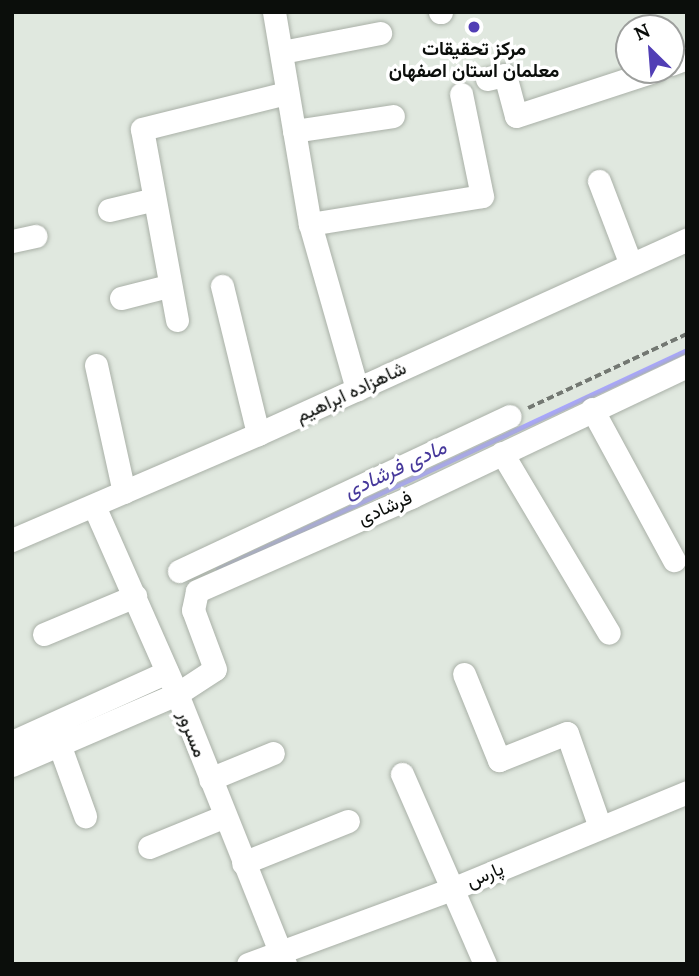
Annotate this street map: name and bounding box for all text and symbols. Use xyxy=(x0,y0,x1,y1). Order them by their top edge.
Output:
north arrow xyxy=(615,14,685,84)
text: N xyxy=(630,18,654,46)
marker: مرکز تحقیقات معلمان استان اصفهان xyxy=(466,19,482,35)
place label: مرکز تحقیقات معلمان استان اصفهان xyxy=(389,38,559,82)
street label: شاهزاده ابراهیم xyxy=(292,356,410,428)
water label: مادی فرشادی xyxy=(340,434,450,504)
street label: فرشادی xyxy=(354,486,416,530)
street label: مسرور xyxy=(173,707,211,761)
street label: پارس xyxy=(463,857,507,893)

